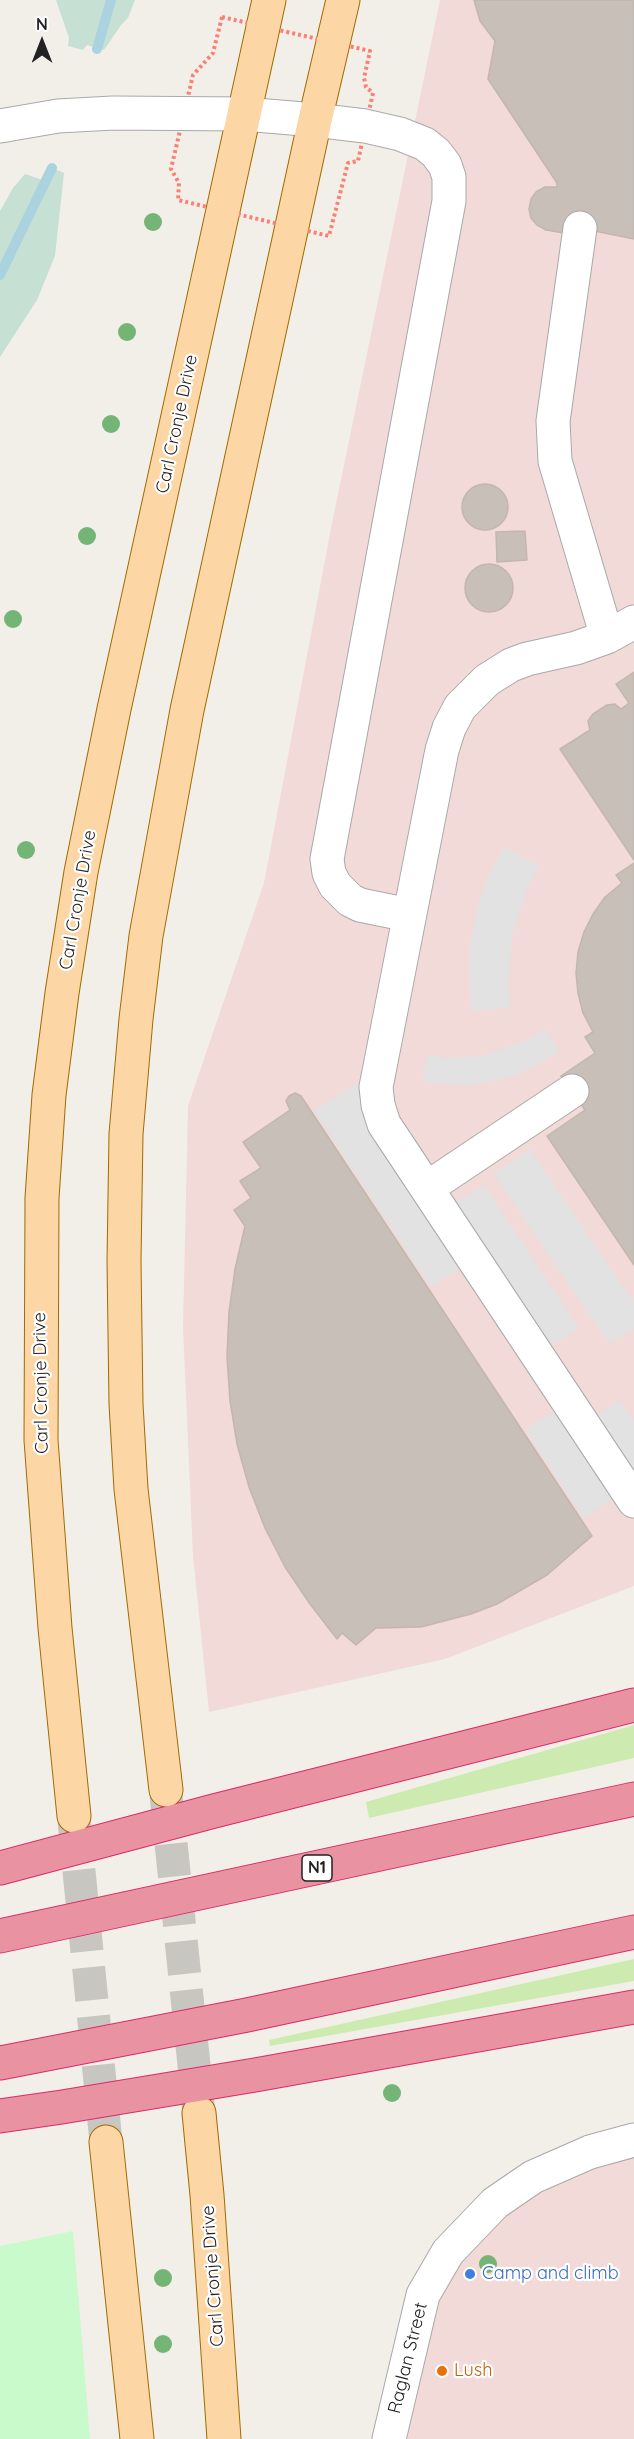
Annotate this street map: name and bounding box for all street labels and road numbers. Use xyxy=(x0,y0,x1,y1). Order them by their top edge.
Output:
street label: Carl Cronje Drive xyxy=(152,353,202,495)
street label: Carl Cronje Drive xyxy=(55,828,101,972)
street label: Carl Cronje Drive xyxy=(29,1312,53,1454)
road number: N1 xyxy=(302,1855,332,1881)
street label: Carl Cronje Drive xyxy=(197,2205,229,2347)
street label: Raglan Street xyxy=(384,2300,432,2416)

